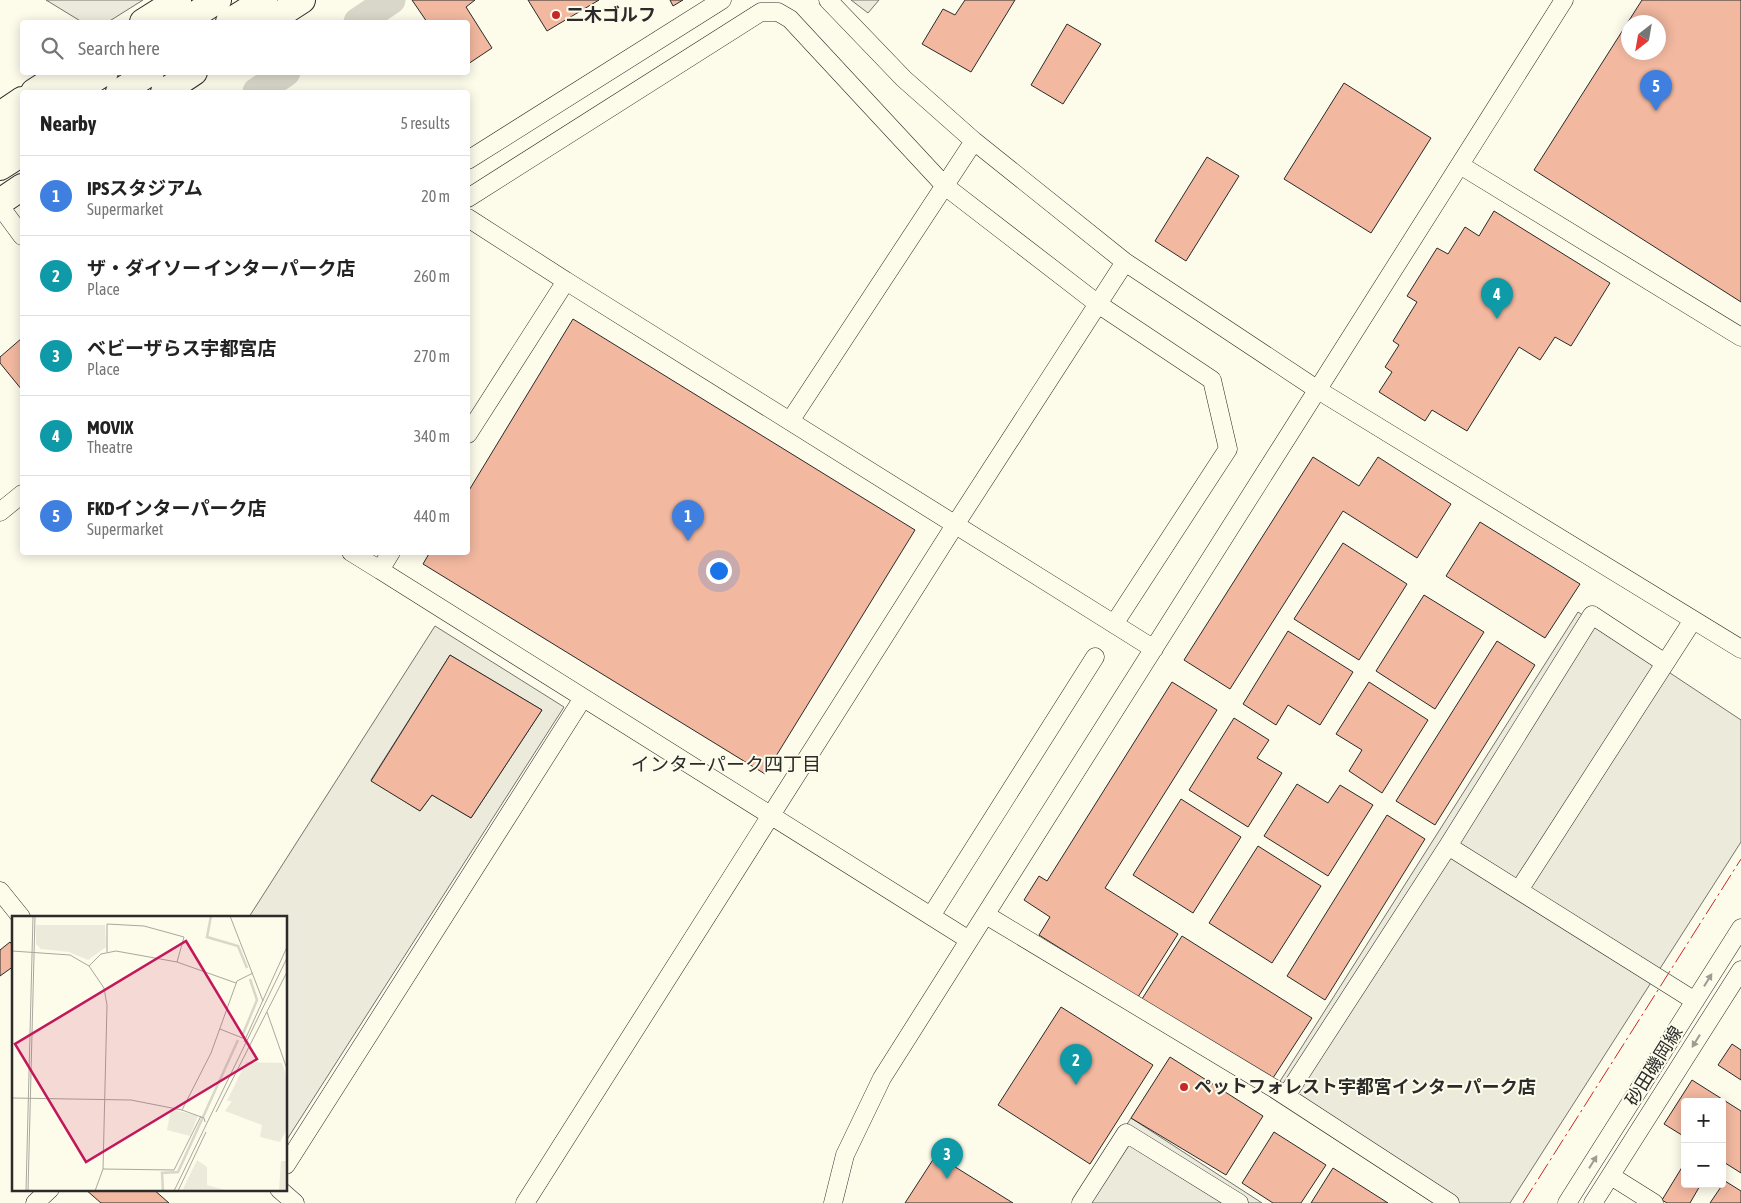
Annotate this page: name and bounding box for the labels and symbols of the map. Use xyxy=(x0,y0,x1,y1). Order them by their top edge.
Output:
place label: 二木ゴルフ xyxy=(566,4,656,25)
marker: 二木ゴルフ xyxy=(550,9,562,21)
north arrow xyxy=(1621,15,1666,60)
pin: 5 xyxy=(1640,70,1672,111)
pin: 4 xyxy=(1481,278,1513,319)
pin: 1 xyxy=(672,500,704,541)
your location xyxy=(706,558,732,584)
district label: インターパーク四丁目 xyxy=(631,753,821,775)
inset map xyxy=(12,916,288,1190)
one-way arrow xyxy=(1704,973,1713,987)
street label: 砂田磯岡線 xyxy=(1621,1022,1686,1109)
one-way arrow xyxy=(1691,1034,1701,1047)
pin: 2 xyxy=(1060,1044,1092,1085)
place label: ペットフォレスト宇都宮インターパーク店 xyxy=(1194,1076,1536,1097)
marker: ペットフォレスト宇都宮インターパーク店 xyxy=(1178,1081,1190,1093)
pin: 3 xyxy=(931,1138,963,1179)
one-way arrow xyxy=(1589,1155,1598,1168)

